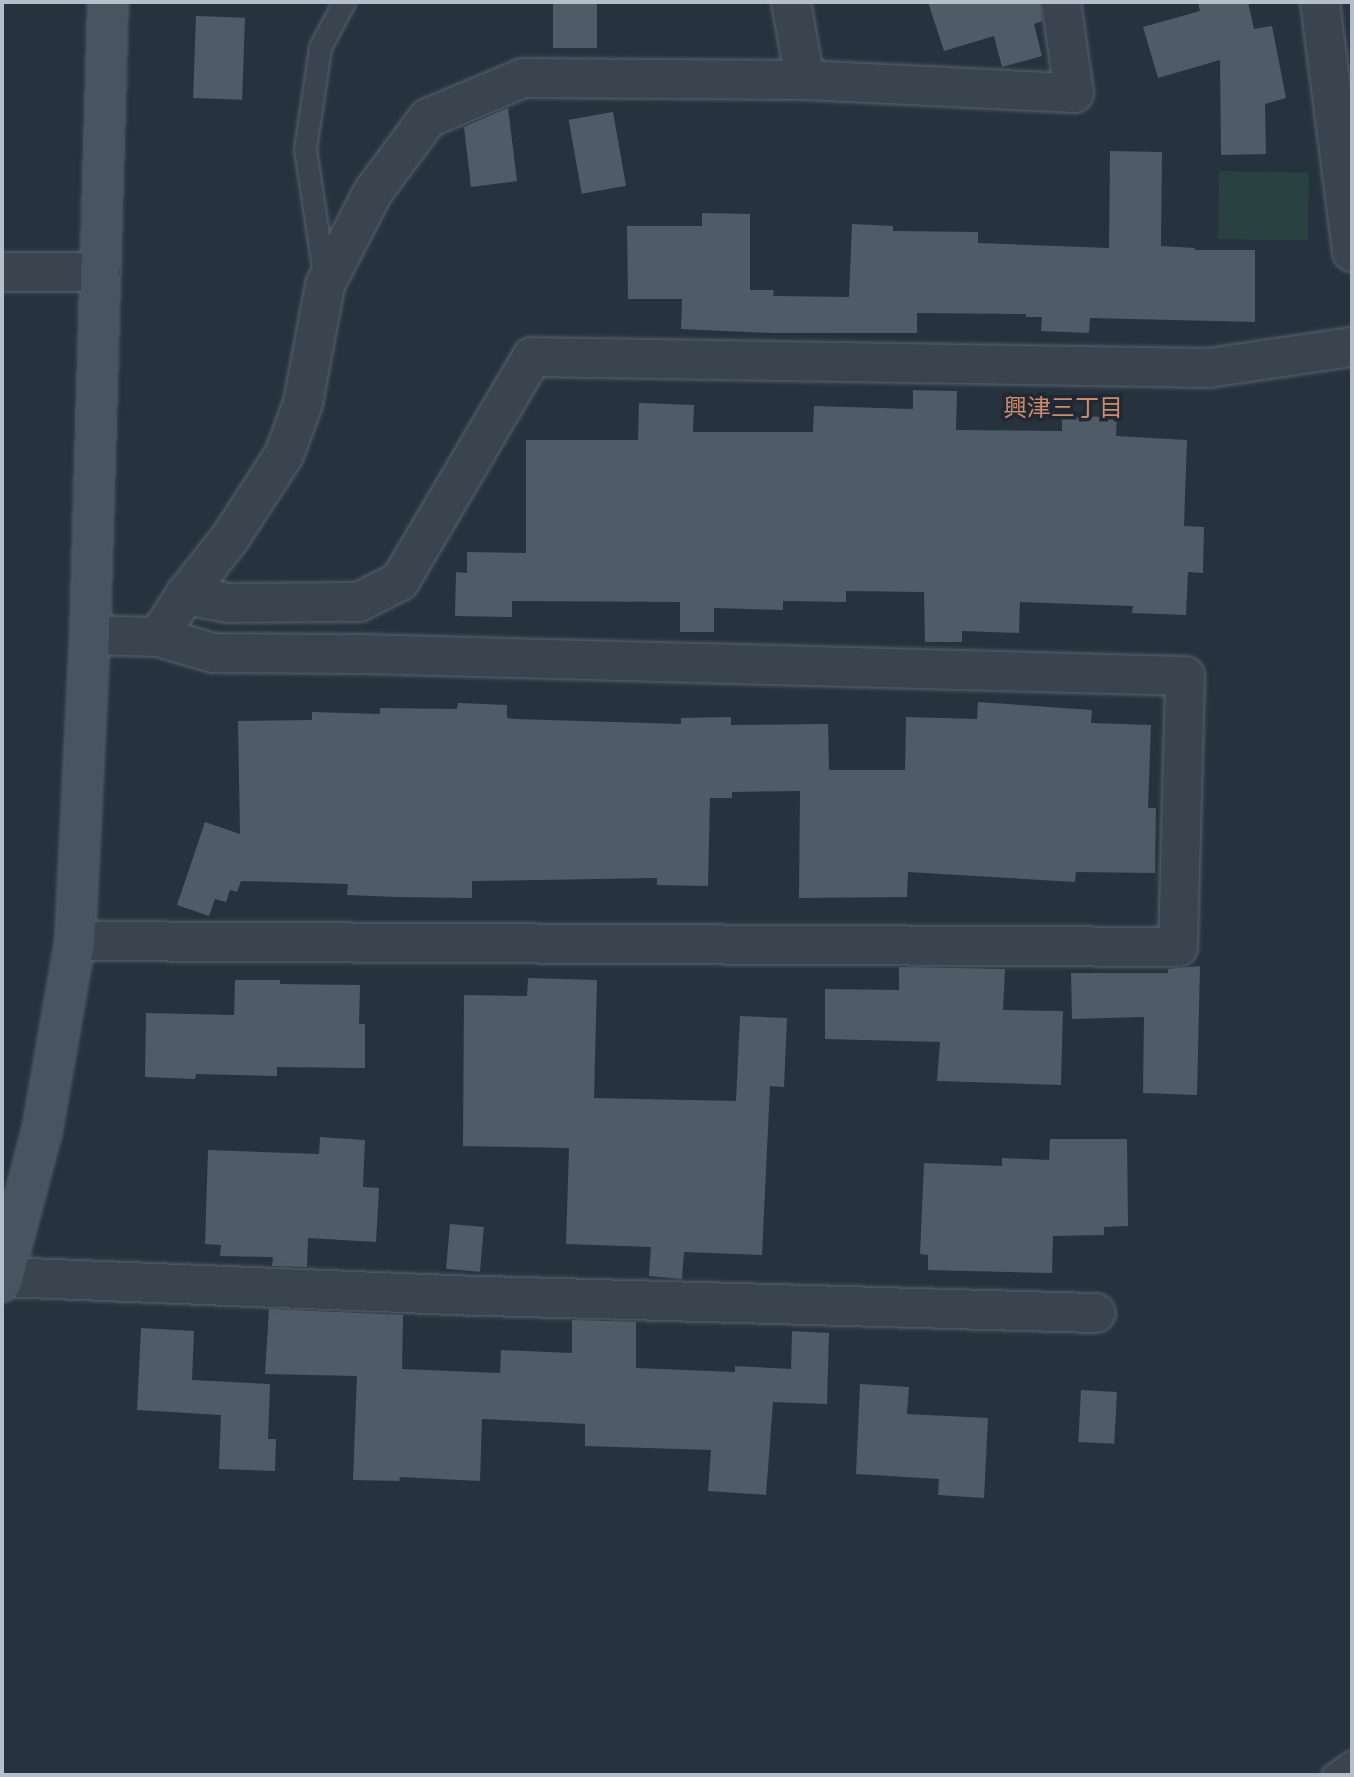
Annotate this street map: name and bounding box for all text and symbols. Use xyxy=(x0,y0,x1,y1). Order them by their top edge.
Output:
district label: 興津三丁目 xyxy=(1003,395,1123,423)

